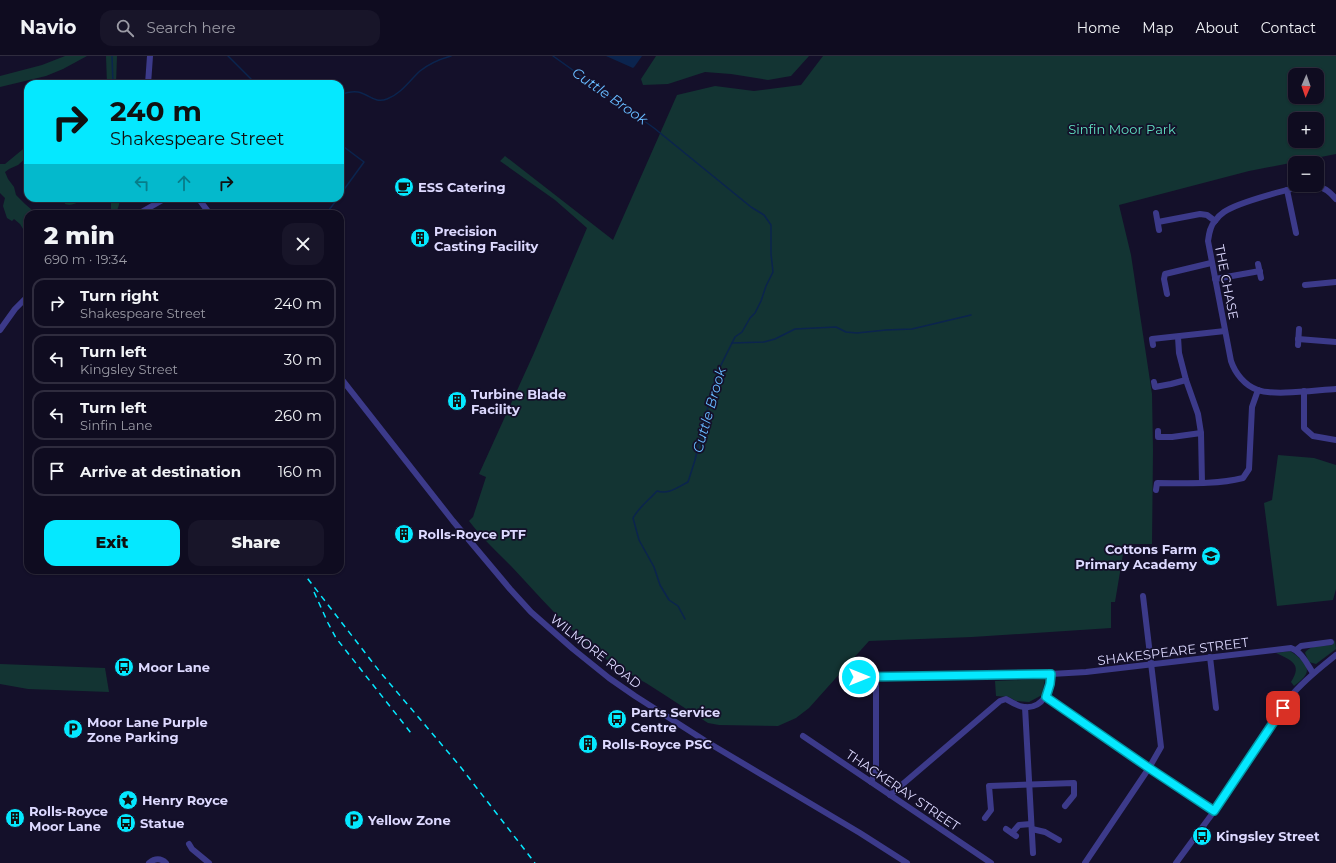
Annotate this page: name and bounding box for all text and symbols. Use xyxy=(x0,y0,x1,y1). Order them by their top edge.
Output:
search box xyxy=(100,10,380,46)
text: Navio xyxy=(20,16,76,39)
icon: search xyxy=(114,17,136,39)
text: Search here xyxy=(146,18,236,37)
text: Home xyxy=(1077,19,1120,37)
text: Map xyxy=(1142,19,1173,37)
text: About xyxy=(1195,19,1239,37)
text: Contact xyxy=(1261,19,1316,37)
water label: Cuttle Brook xyxy=(569,63,652,129)
north arrow xyxy=(1288,68,1324,104)
map controls xyxy=(1288,68,1324,192)
text: 240 m xyxy=(110,94,202,128)
icon: right xyxy=(44,96,96,148)
button: + xyxy=(1288,112,1324,148)
park label: Sinfin Moor Park xyxy=(1068,121,1176,137)
text: Shakespeare Street xyxy=(110,128,284,150)
button: − xyxy=(1288,156,1324,192)
icon: left xyxy=(131,172,153,194)
icon: ahead xyxy=(173,172,195,194)
icon: right xyxy=(215,172,237,194)
cafe icon: ESS Catering xyxy=(393,176,415,198)
place label: ESS Catering xyxy=(418,179,506,195)
text: 2 min xyxy=(44,221,115,250)
button: close xyxy=(282,223,324,265)
place label: Precision Casting Facility xyxy=(434,223,539,254)
building icon: Precision Casting Facility xyxy=(409,227,431,249)
street label: THE CHASE xyxy=(1212,243,1242,321)
text: 690 m · 19:34 xyxy=(44,251,127,267)
text: Turn right xyxy=(80,286,159,305)
icon: right xyxy=(46,292,68,314)
text: 240 m xyxy=(274,294,322,313)
text: Shakespeare Street xyxy=(80,305,206,321)
text: Turn left xyxy=(80,342,147,361)
icon: left xyxy=(46,348,68,370)
text: 30 m xyxy=(284,350,322,369)
text: Kingsley Street xyxy=(80,361,178,377)
water label: Cuttle Brook xyxy=(688,364,730,455)
place label: Turbine Blade Facility xyxy=(471,386,566,417)
building icon: Turbine Blade Facility xyxy=(446,390,468,412)
text: Turn left xyxy=(80,398,147,417)
icon: left xyxy=(46,404,68,426)
text: 260 m xyxy=(275,406,322,425)
text: Sinfin Lane xyxy=(80,417,152,433)
icon: arrive xyxy=(46,460,68,482)
text: Arrive at destination xyxy=(80,462,241,481)
text: 160 m xyxy=(278,462,322,481)
button: Exit xyxy=(44,520,180,566)
button: Share xyxy=(188,520,324,566)
building icon: Rolls-Royce PTF xyxy=(393,523,415,545)
place label: Rolls-Royce PTF xyxy=(418,526,526,542)
place label: Cottons Farm Primary Academy xyxy=(1075,541,1197,572)
school or university icon: Cottons Farm Primary Academy xyxy=(1200,545,1222,567)
street label: WILMORE ROAD xyxy=(547,611,645,692)
street label: SHAKESPEARE STREET xyxy=(1097,634,1250,668)
bus stop icon: Moor Lane xyxy=(113,656,135,678)
position arrow xyxy=(838,656,880,698)
place label: Moor Lane xyxy=(138,659,210,675)
pin xyxy=(1266,691,1300,725)
icon: arrive xyxy=(1272,697,1294,719)
place label: Parts Service Centre xyxy=(631,704,720,735)
bus stop icon: Parts Service Centre xyxy=(606,708,628,730)
place label: Moor Lane Purple Zone Parking xyxy=(87,714,208,745)
parking icon: Moor Lane Purple Zone Parking xyxy=(62,718,84,740)
building icon: Rolls-Royce PSC xyxy=(577,733,599,755)
place label: Rolls-Royce PSC xyxy=(602,736,713,752)
street label: THACKERAY STREET xyxy=(843,746,963,834)
place icon: Henry Royce xyxy=(117,789,139,811)
place label: Henry Royce xyxy=(142,792,228,808)
place label: Rolls-Royce Moor Lane xyxy=(29,803,108,834)
building icon: Rolls-Royce Moor Lane xyxy=(4,807,26,829)
parking icon: Yellow Zone xyxy=(343,809,365,831)
bus stop icon: Statue xyxy=(115,812,137,834)
place label: Yellow Zone xyxy=(367,812,451,828)
place label: Statue xyxy=(140,815,185,831)
bus stop icon: Kingsley Street xyxy=(1191,825,1213,847)
place label: Kingsley Street xyxy=(1216,828,1320,844)

